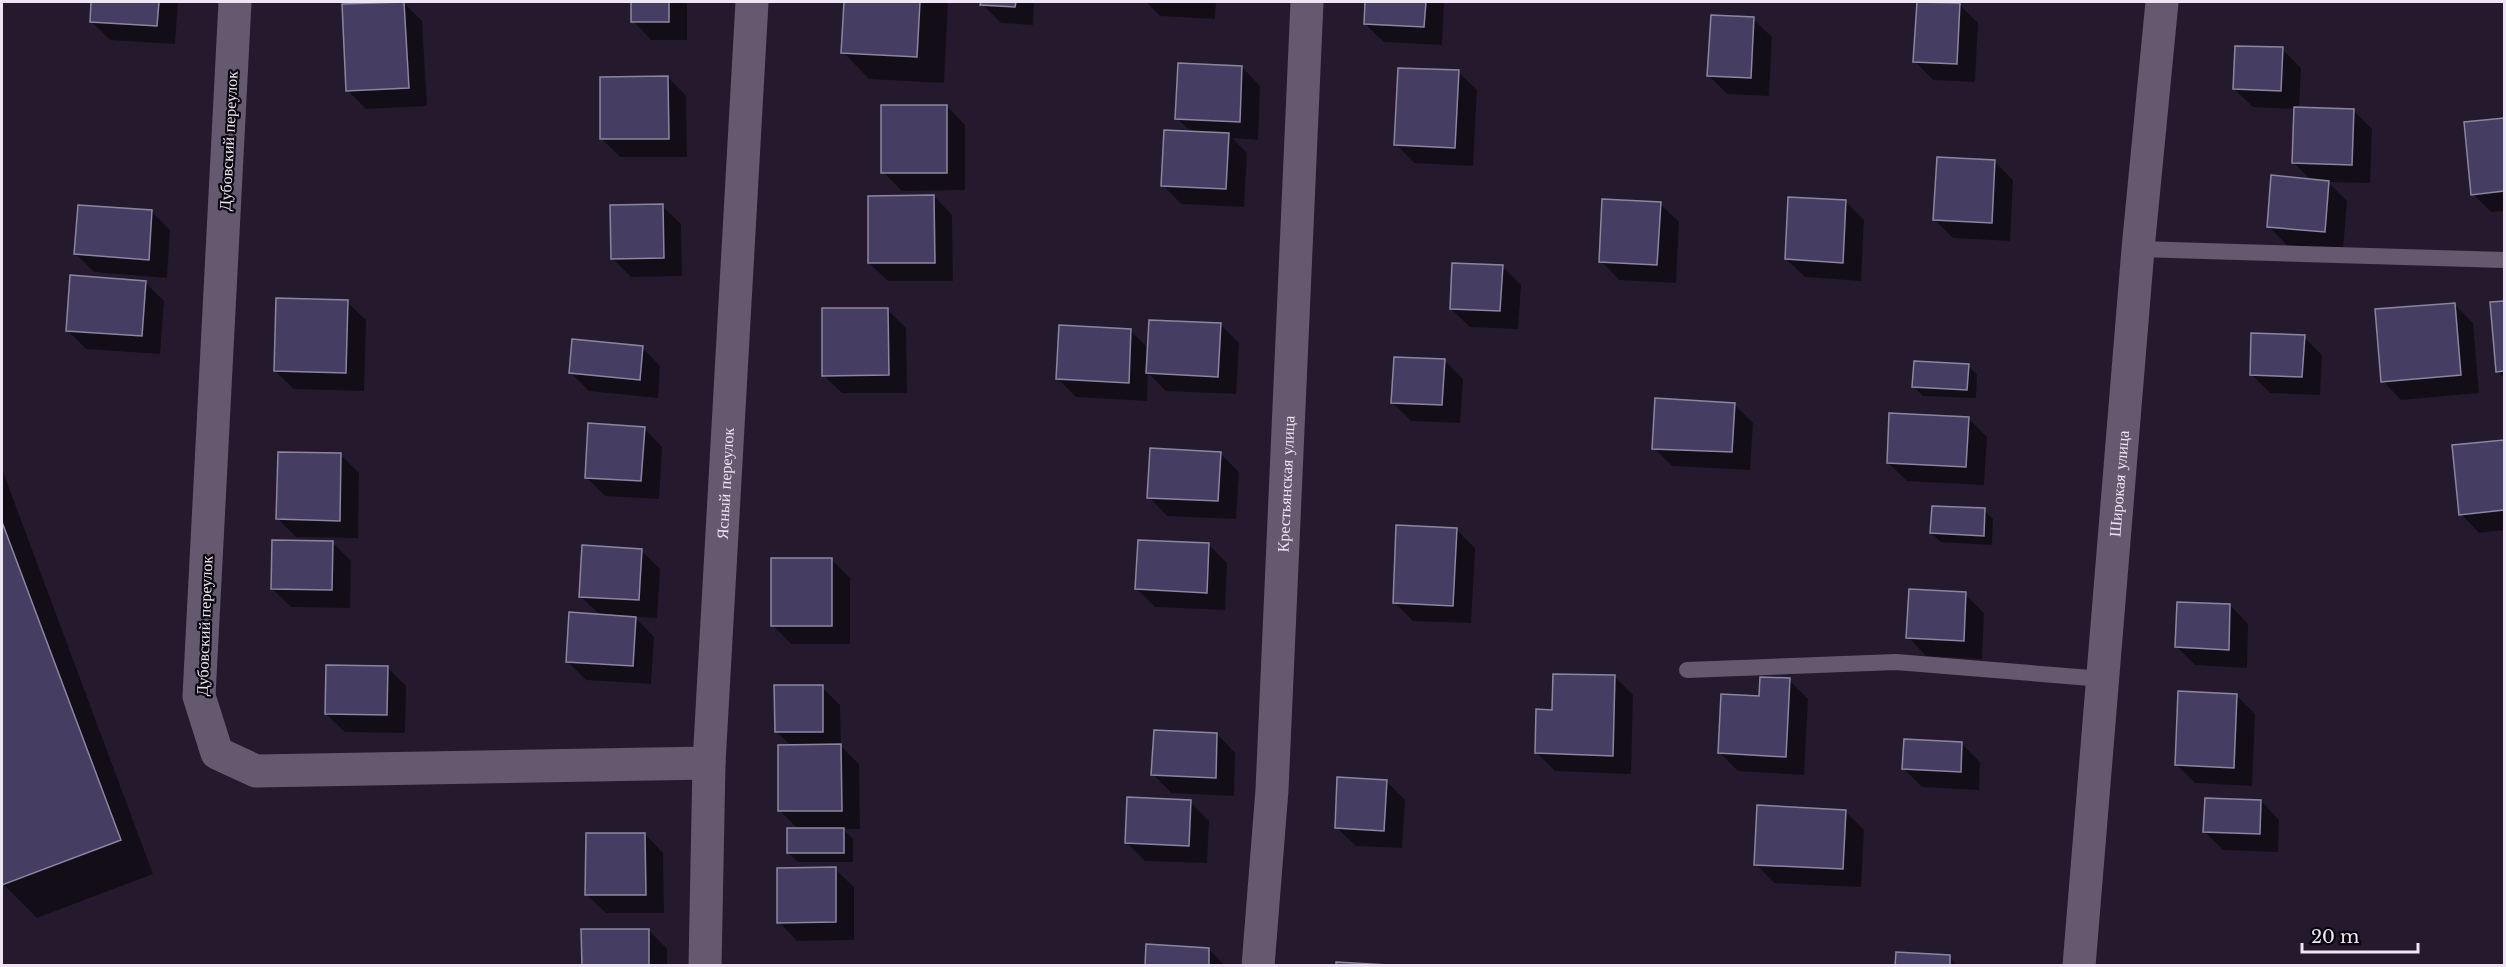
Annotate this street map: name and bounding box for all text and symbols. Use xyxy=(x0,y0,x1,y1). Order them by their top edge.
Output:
street label: Дубовский переулок xyxy=(214,70,242,212)
street label: Крестьянская улица xyxy=(1273,415,1299,553)
street label: Ясный переулок xyxy=(712,427,738,540)
street label: Широкая улица xyxy=(2104,430,2133,538)
street label: Дубовский переулок xyxy=(192,555,216,696)
scale bar xyxy=(2302,916,2418,954)
text: 20 m xyxy=(2311,926,2359,948)

